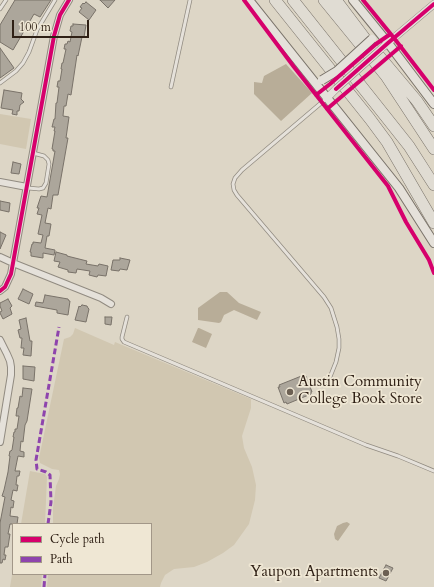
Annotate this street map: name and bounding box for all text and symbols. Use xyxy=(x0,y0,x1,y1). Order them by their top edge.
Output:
scale bar xyxy=(14,12,91,38)
text: 100 m xyxy=(19,19,51,35)
place label: Austin Community College Book Store xyxy=(298,374,422,409)
marker: Austin Community College Book Store xyxy=(285,387,295,397)
legend xyxy=(12,523,152,575)
text: Cycle path xyxy=(50,531,105,547)
text: Path xyxy=(50,551,73,567)
place label: Yaupon Apartments xyxy=(250,564,378,582)
marker: Yaupon Apartments xyxy=(381,568,391,578)

